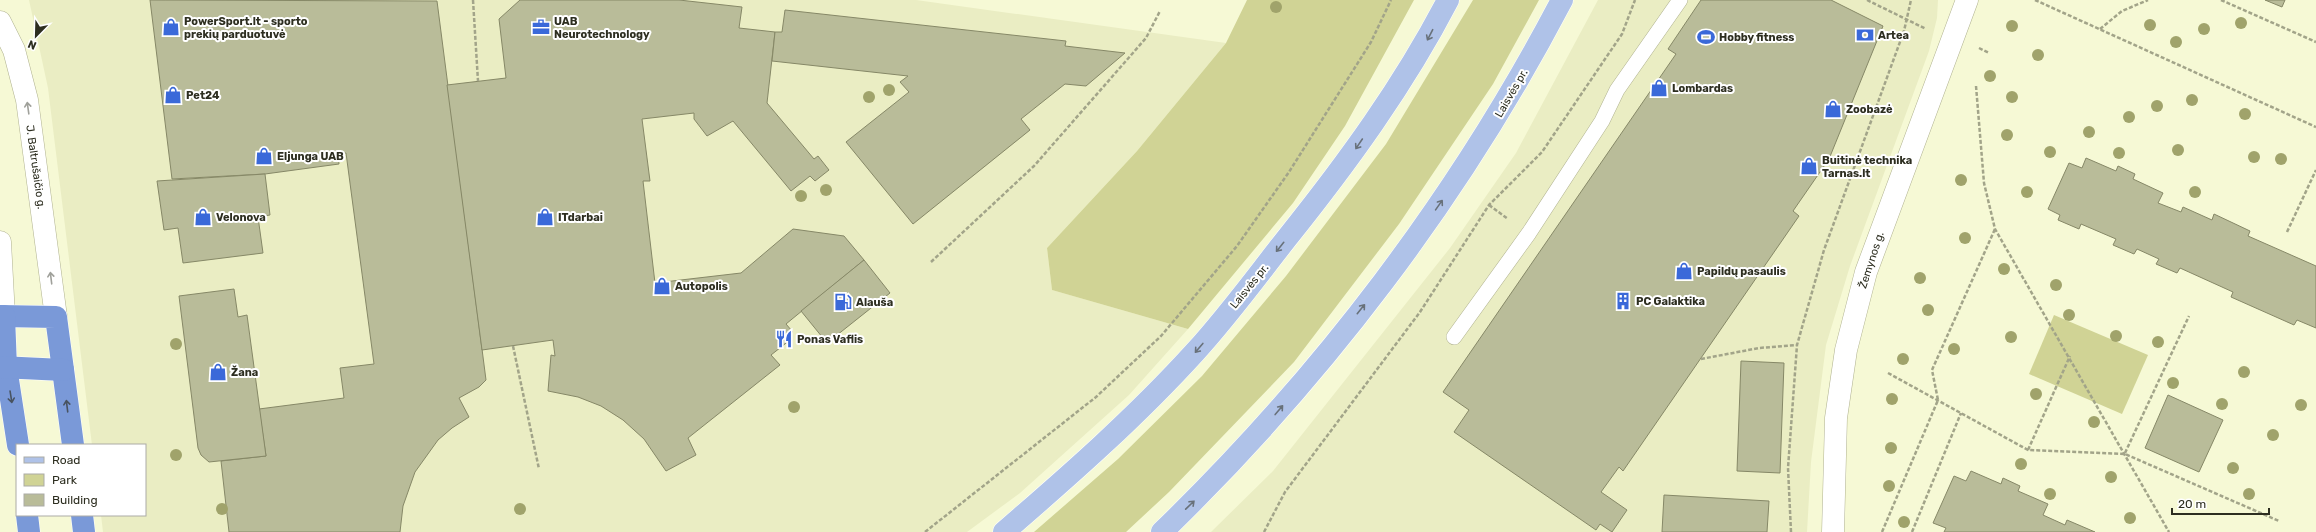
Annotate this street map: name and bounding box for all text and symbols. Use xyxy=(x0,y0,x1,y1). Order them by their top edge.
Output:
place label: PowerSport.lt - sporto prekių parduotuvė xyxy=(184,15,308,41)
place label: UAB Neurotechnology xyxy=(554,15,650,41)
north arrow xyxy=(16,16,56,56)
shop icon: PowerSport.lt - sporto prekių parduotuvė xyxy=(161,17,181,37)
office icon: UAB Neurotechnology xyxy=(531,17,551,37)
bank icon: Artea xyxy=(1855,25,1875,45)
sports icon: Hobby fitness xyxy=(1696,27,1716,47)
one-way arrow xyxy=(1426,28,1433,40)
place label: Artea xyxy=(1878,29,1909,42)
place label: Hobby fitness xyxy=(1719,31,1794,44)
text: N xyxy=(26,37,38,52)
street label: Laisvės pr. xyxy=(1492,67,1531,120)
shop icon: Lombardas xyxy=(1649,78,1669,98)
place label: Lombardas xyxy=(1672,82,1733,95)
shop icon: Pet24 xyxy=(163,85,183,105)
place label: Pet24 xyxy=(186,89,220,102)
shop icon: Zoobazė xyxy=(1823,99,1843,119)
one-way arrow xyxy=(24,102,32,115)
place label: Zoobazė xyxy=(1846,103,1893,116)
street label: J. Baltrušaičio g. xyxy=(23,124,48,210)
one-way arrow xyxy=(1355,138,1363,150)
shop icon: Eljunga UAB xyxy=(254,146,274,166)
place label: Eljunga UAB xyxy=(277,150,344,163)
place label: Buitinė technika Tarnas.lt xyxy=(1822,154,1912,180)
shop icon: Buitinė technika Tarnas.lt xyxy=(1799,156,1819,176)
one-way arrow xyxy=(1435,200,1443,211)
shop icon: Velonova xyxy=(193,207,213,227)
shop icon: ITdarbai xyxy=(535,207,555,227)
place label: Velonova xyxy=(216,211,266,224)
place label: ITdarbai xyxy=(558,211,603,224)
street label: Žemynos g. xyxy=(1856,230,1887,290)
one-way arrow xyxy=(1276,241,1285,252)
street label: Laisvės pr. xyxy=(1227,261,1271,311)
shop icon: Papildų pasaulis xyxy=(1674,261,1694,281)
place label: Papildų pasaulis xyxy=(1697,265,1786,278)
one-way arrow xyxy=(47,272,55,285)
shop icon: Autopolis xyxy=(652,276,672,296)
place label: Autopolis xyxy=(675,280,728,293)
building icon: PC Galaktika xyxy=(1613,291,1633,311)
fuel station icon: Alauša xyxy=(833,292,853,312)
place label: PC Galaktika xyxy=(1636,295,1705,308)
place label: Alauša xyxy=(856,296,893,309)
one-way arrow xyxy=(1357,304,1366,315)
restaurant icon: Ponas Vaflis xyxy=(774,329,794,349)
place label: Ponas Vaflis xyxy=(797,333,863,346)
one-way arrow xyxy=(1194,343,1203,353)
shop icon: Žana xyxy=(208,362,228,382)
place label: Žana xyxy=(231,365,258,379)
one-way arrow xyxy=(7,390,15,403)
one-way arrow xyxy=(64,400,71,413)
one-way arrow xyxy=(1274,404,1283,415)
legend xyxy=(16,444,146,516)
text: Road xyxy=(52,453,80,467)
text: Park xyxy=(52,473,78,487)
scale bar xyxy=(2172,490,2269,516)
text: Building xyxy=(52,493,98,507)
text: 20 m xyxy=(2178,497,2206,511)
one-way arrow xyxy=(1185,500,1195,510)

